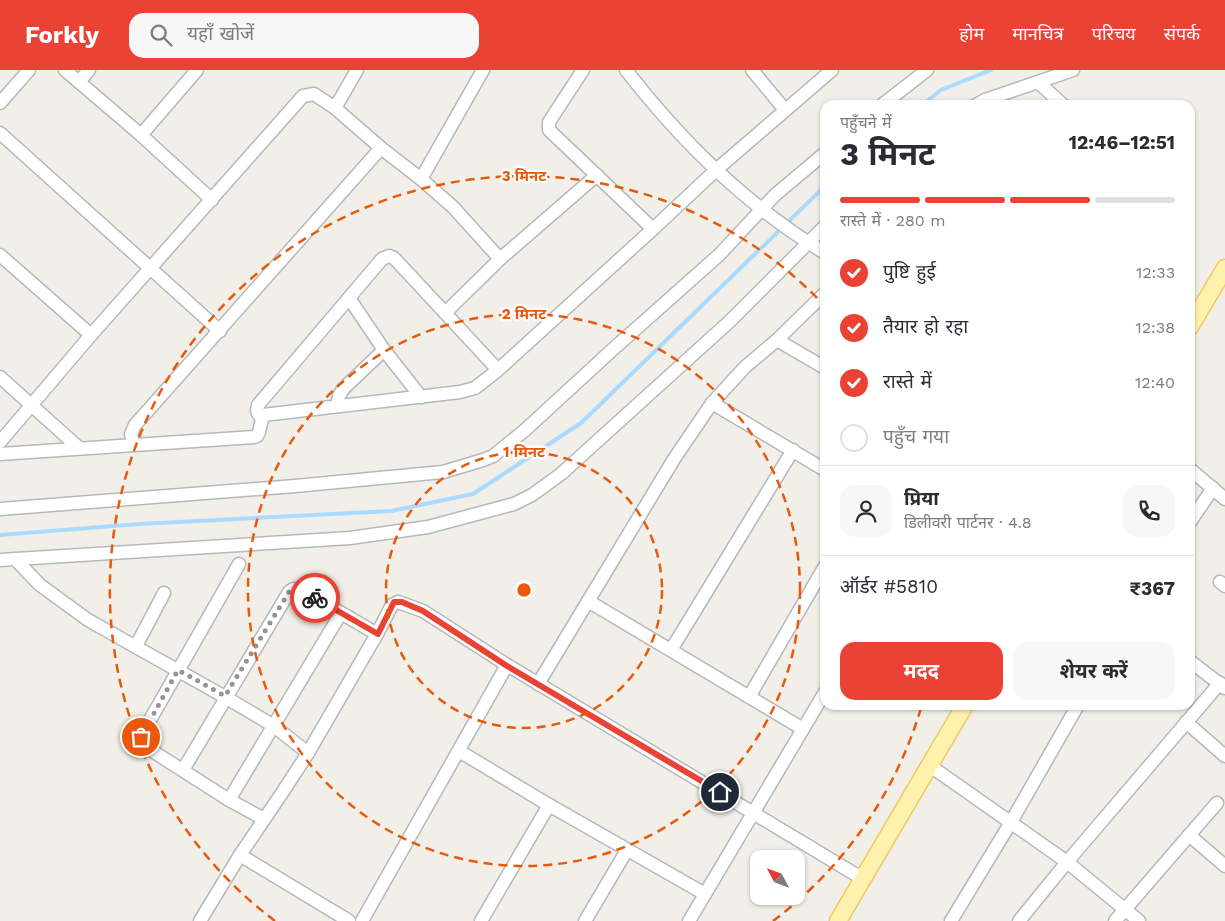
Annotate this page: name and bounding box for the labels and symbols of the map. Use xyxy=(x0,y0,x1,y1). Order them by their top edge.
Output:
text: 3 मिनट xyxy=(502,167,547,185)
text: 2 मिनट xyxy=(502,305,547,323)
text: 1 मिनट xyxy=(503,443,546,461)
courier xyxy=(290,573,340,623)
centre of rings xyxy=(515,581,533,599)
pin xyxy=(120,716,162,758)
pin xyxy=(699,771,741,813)
north arrow xyxy=(750,850,805,905)

